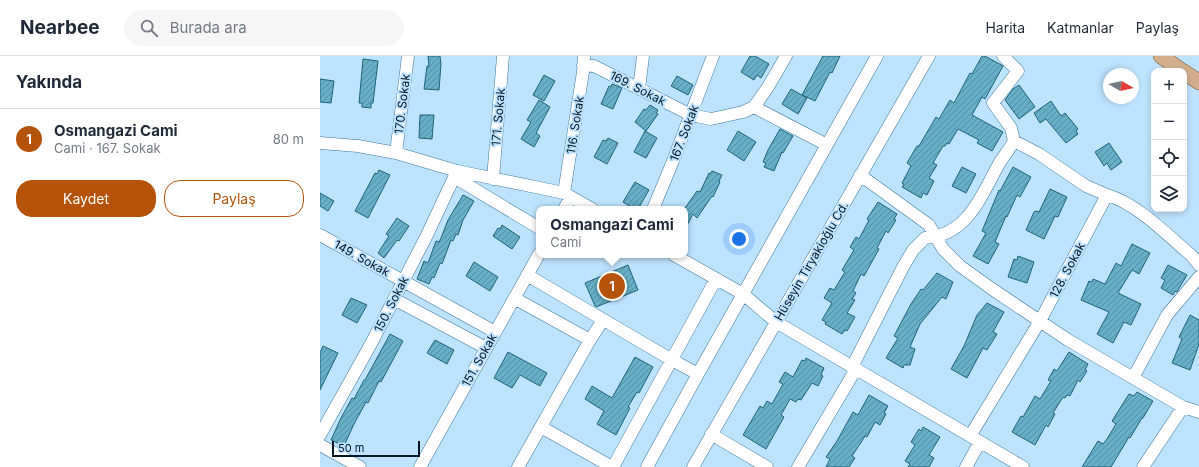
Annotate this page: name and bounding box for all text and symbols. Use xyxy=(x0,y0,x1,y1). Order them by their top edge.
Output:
search box xyxy=(124,10,404,46)
text: Nearbee xyxy=(20,16,100,39)
icon: search xyxy=(138,17,160,39)
text: Burada ara xyxy=(170,18,247,37)
text: Harita xyxy=(985,19,1025,36)
text: Katmanlar xyxy=(1047,19,1114,36)
text: Paylaş xyxy=(1136,19,1179,36)
street label: 169. Sokak xyxy=(607,67,669,109)
north arrow xyxy=(1103,68,1139,104)
map controls xyxy=(1151,68,1187,212)
button: + xyxy=(1151,68,1187,104)
text: Yakında xyxy=(16,72,82,92)
street label: 170. Sokak xyxy=(391,73,413,135)
street label: 171. Sokak xyxy=(488,87,508,147)
street label: 116. Sokak xyxy=(563,95,587,155)
street label: 167. Sokak xyxy=(666,102,702,163)
button: − xyxy=(1151,104,1187,140)
text: Osmangazi Cami xyxy=(54,121,178,140)
text: 1 xyxy=(26,131,32,147)
text: 80 m xyxy=(273,131,304,147)
text: Cami · 167. Sokak xyxy=(54,140,161,156)
button: locate xyxy=(1151,140,1187,176)
button: layers xyxy=(1151,176,1187,212)
button: Kaydet xyxy=(16,180,156,217)
button: Paylaş xyxy=(164,180,304,217)
street label: Hüseyin Tiryakioğlu Cd. xyxy=(771,199,851,323)
popup xyxy=(536,206,688,258)
text: Osmangazi Cami xyxy=(550,215,674,234)
your location xyxy=(729,229,749,249)
text: Cami xyxy=(550,234,582,250)
street label: 149. Sokak xyxy=(332,237,393,280)
street label: 128. Sokak xyxy=(1046,239,1088,300)
pin: 1 xyxy=(599,271,625,301)
street label: 150. Sokak xyxy=(370,273,412,335)
street label: 151. Sokak xyxy=(458,330,500,389)
scale bar xyxy=(332,439,420,458)
text: 50 m xyxy=(338,441,364,455)

